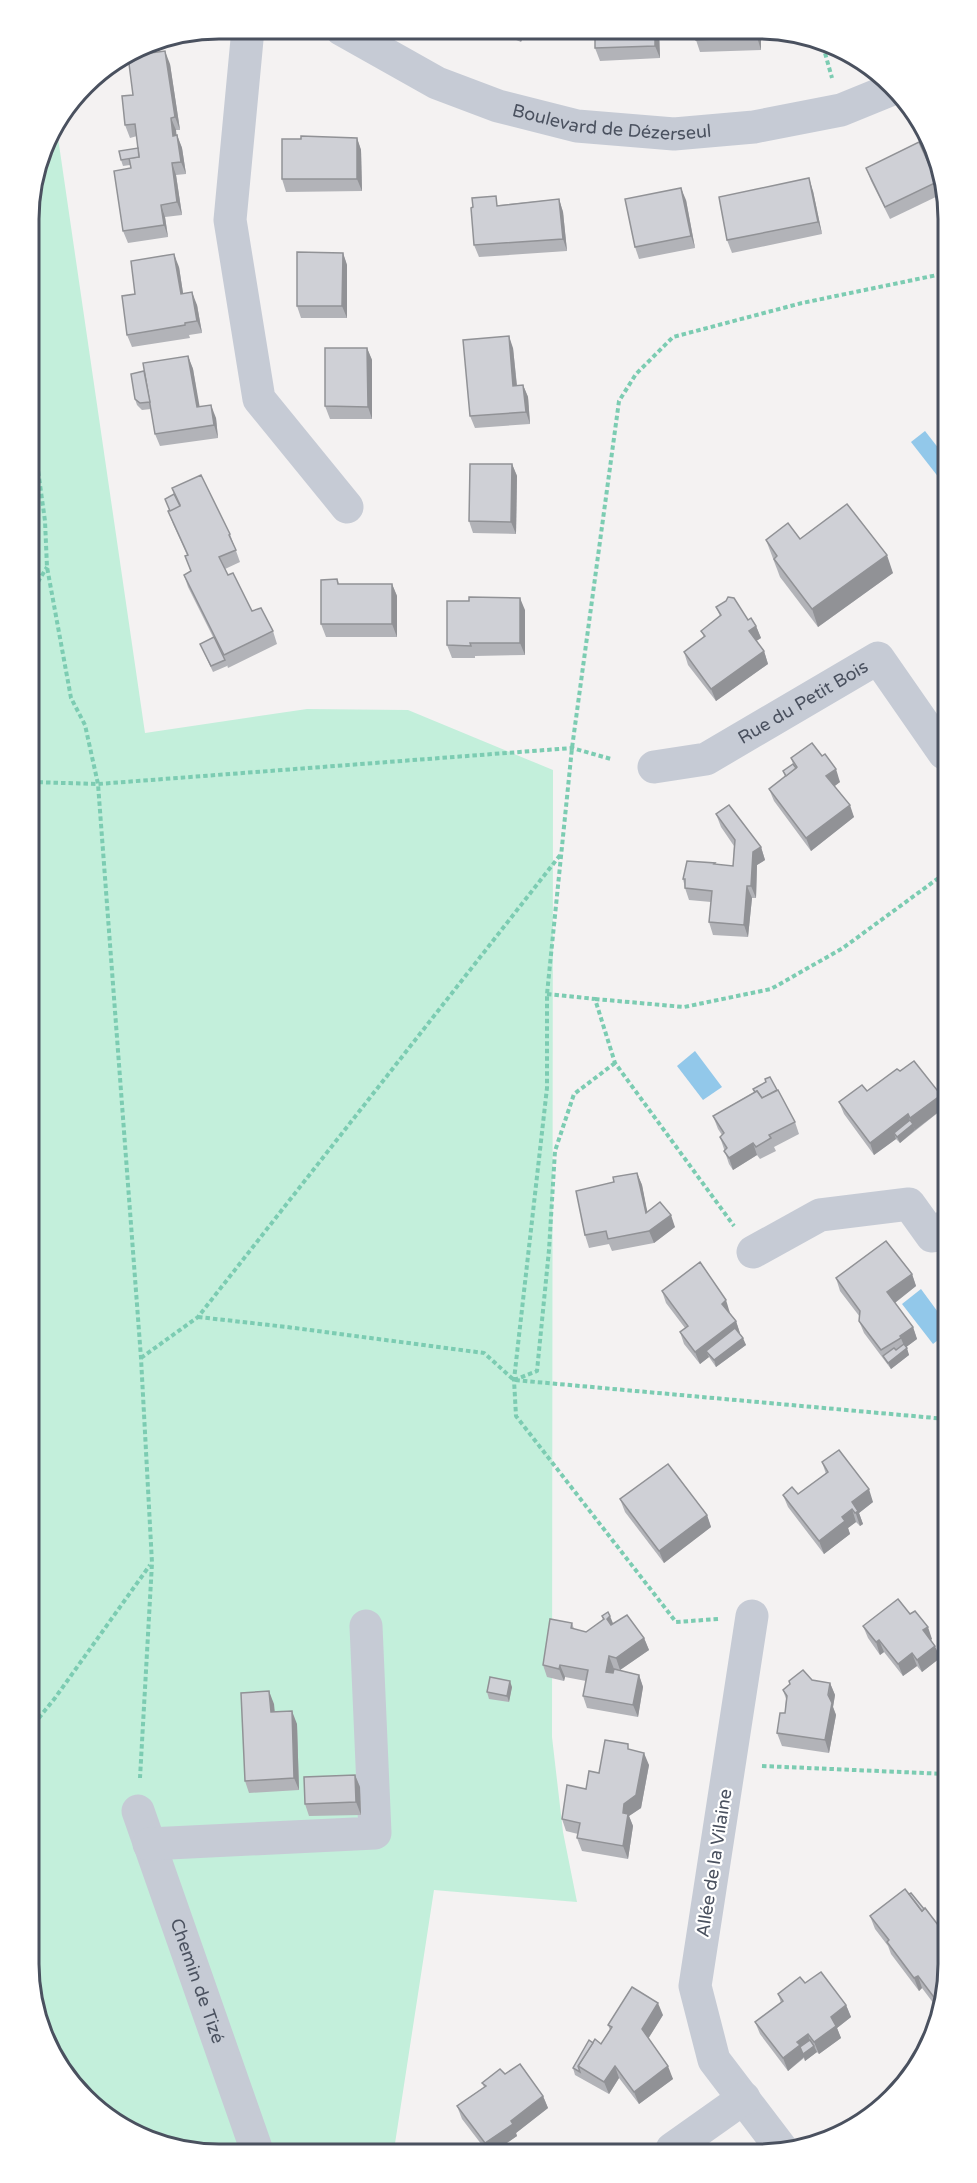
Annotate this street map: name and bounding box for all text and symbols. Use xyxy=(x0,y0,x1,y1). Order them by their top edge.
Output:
street label: Boulevard de Dézerseul xyxy=(510,99,712,145)
street label: Rue du Petit Bois xyxy=(734,655,872,749)
street label: Allée de la Vilaine xyxy=(691,1787,737,1939)
street label: Chemin de Tizé xyxy=(165,1915,229,2046)

